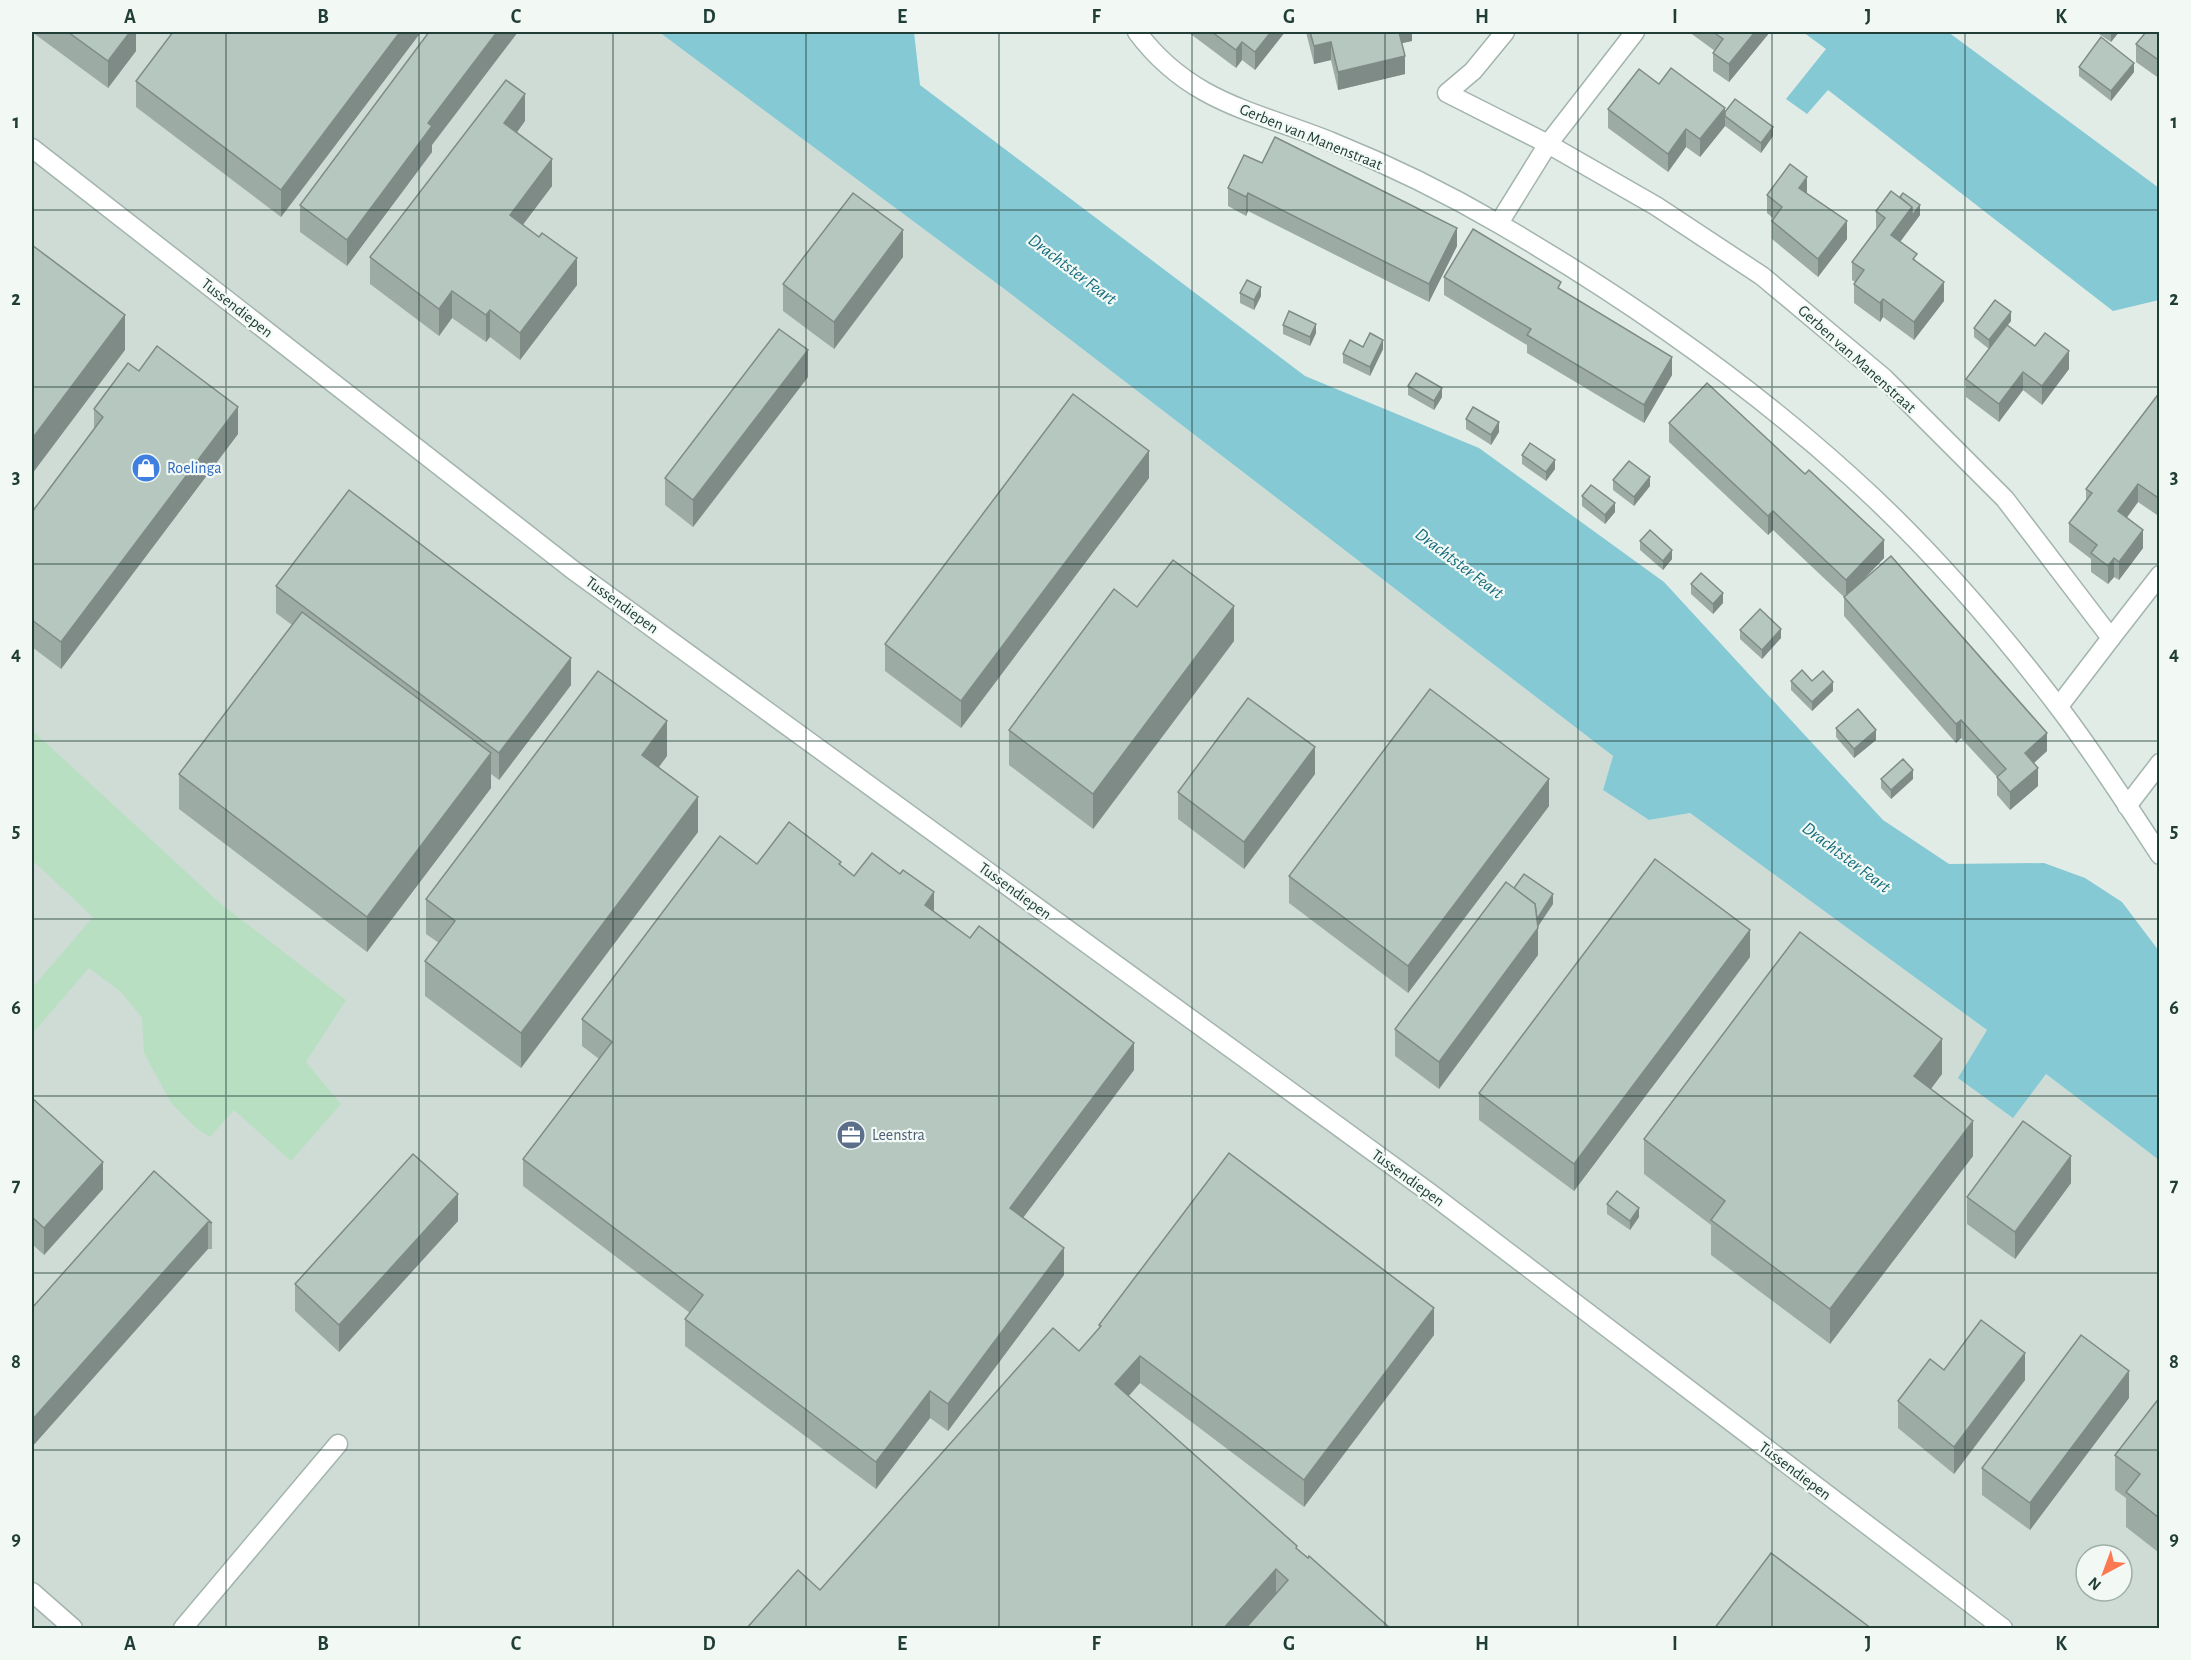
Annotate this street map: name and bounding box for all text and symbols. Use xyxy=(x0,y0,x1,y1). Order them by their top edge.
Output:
text: A xyxy=(124,7,136,27)
text: B xyxy=(317,7,329,27)
text: C xyxy=(511,7,522,27)
text: D xyxy=(702,7,716,27)
text: E xyxy=(897,7,907,27)
text: F xyxy=(1091,7,1101,27)
text: G xyxy=(1283,7,1295,27)
text: H xyxy=(1475,7,1489,27)
text: I xyxy=(1672,7,1678,27)
text: J xyxy=(1865,7,1871,27)
text: K xyxy=(2055,7,2067,27)
street label: Gerben van Manenstraat xyxy=(1237,101,1385,173)
text: 1 xyxy=(12,112,20,132)
text: 1 xyxy=(2170,112,2178,132)
water label: Drachtster Feart xyxy=(1024,231,1120,309)
street label: Tussendiepen xyxy=(198,275,276,341)
text: 2 xyxy=(11,289,21,309)
text: 2 xyxy=(2169,289,2179,309)
street label: Gerben van Manenstraat xyxy=(1795,302,1919,416)
shop icon: Roelinga xyxy=(130,452,162,484)
place label: Roelinga xyxy=(167,460,222,476)
text: 3 xyxy=(12,467,20,487)
text: 3 xyxy=(2170,467,2178,487)
water label: Drachtster Feart xyxy=(1411,525,1507,603)
street label: Tussendiepen xyxy=(583,573,661,637)
text: 4 xyxy=(11,644,21,664)
text: 4 xyxy=(2169,644,2179,664)
water label: Drachtster Feart xyxy=(1798,819,1894,897)
text: 5 xyxy=(12,821,20,841)
text: 5 xyxy=(2170,821,2178,841)
street label: Tussendiepen xyxy=(976,859,1054,923)
text: 6 xyxy=(11,998,21,1018)
text: 6 xyxy=(2169,998,2179,1018)
office icon: Leenstra xyxy=(835,1119,867,1151)
place label: Leenstra xyxy=(872,1127,925,1143)
street label: Tussendiepen xyxy=(1369,1146,1447,1210)
text: 7 xyxy=(12,1175,21,1195)
text: 7 xyxy=(2170,1175,2179,1195)
text: 8 xyxy=(11,1352,21,1372)
text: 8 xyxy=(2169,1352,2179,1372)
street label: Tussendiepen xyxy=(1756,1439,1834,1503)
text: 9 xyxy=(11,1529,21,1549)
text: 9 xyxy=(2169,1529,2179,1549)
north arrow xyxy=(2074,1543,2134,1603)
text: N xyxy=(2085,1574,2104,1593)
text: A xyxy=(124,1634,136,1654)
text: B xyxy=(317,1634,329,1654)
text: C xyxy=(511,1634,522,1654)
text: D xyxy=(702,1634,716,1654)
text: E xyxy=(897,1634,907,1654)
text: F xyxy=(1091,1634,1101,1654)
text: G xyxy=(1283,1634,1295,1654)
text: H xyxy=(1475,1634,1489,1654)
text: I xyxy=(1672,1634,1678,1654)
text: J xyxy=(1865,1634,1871,1654)
text: K xyxy=(2055,1634,2067,1654)

